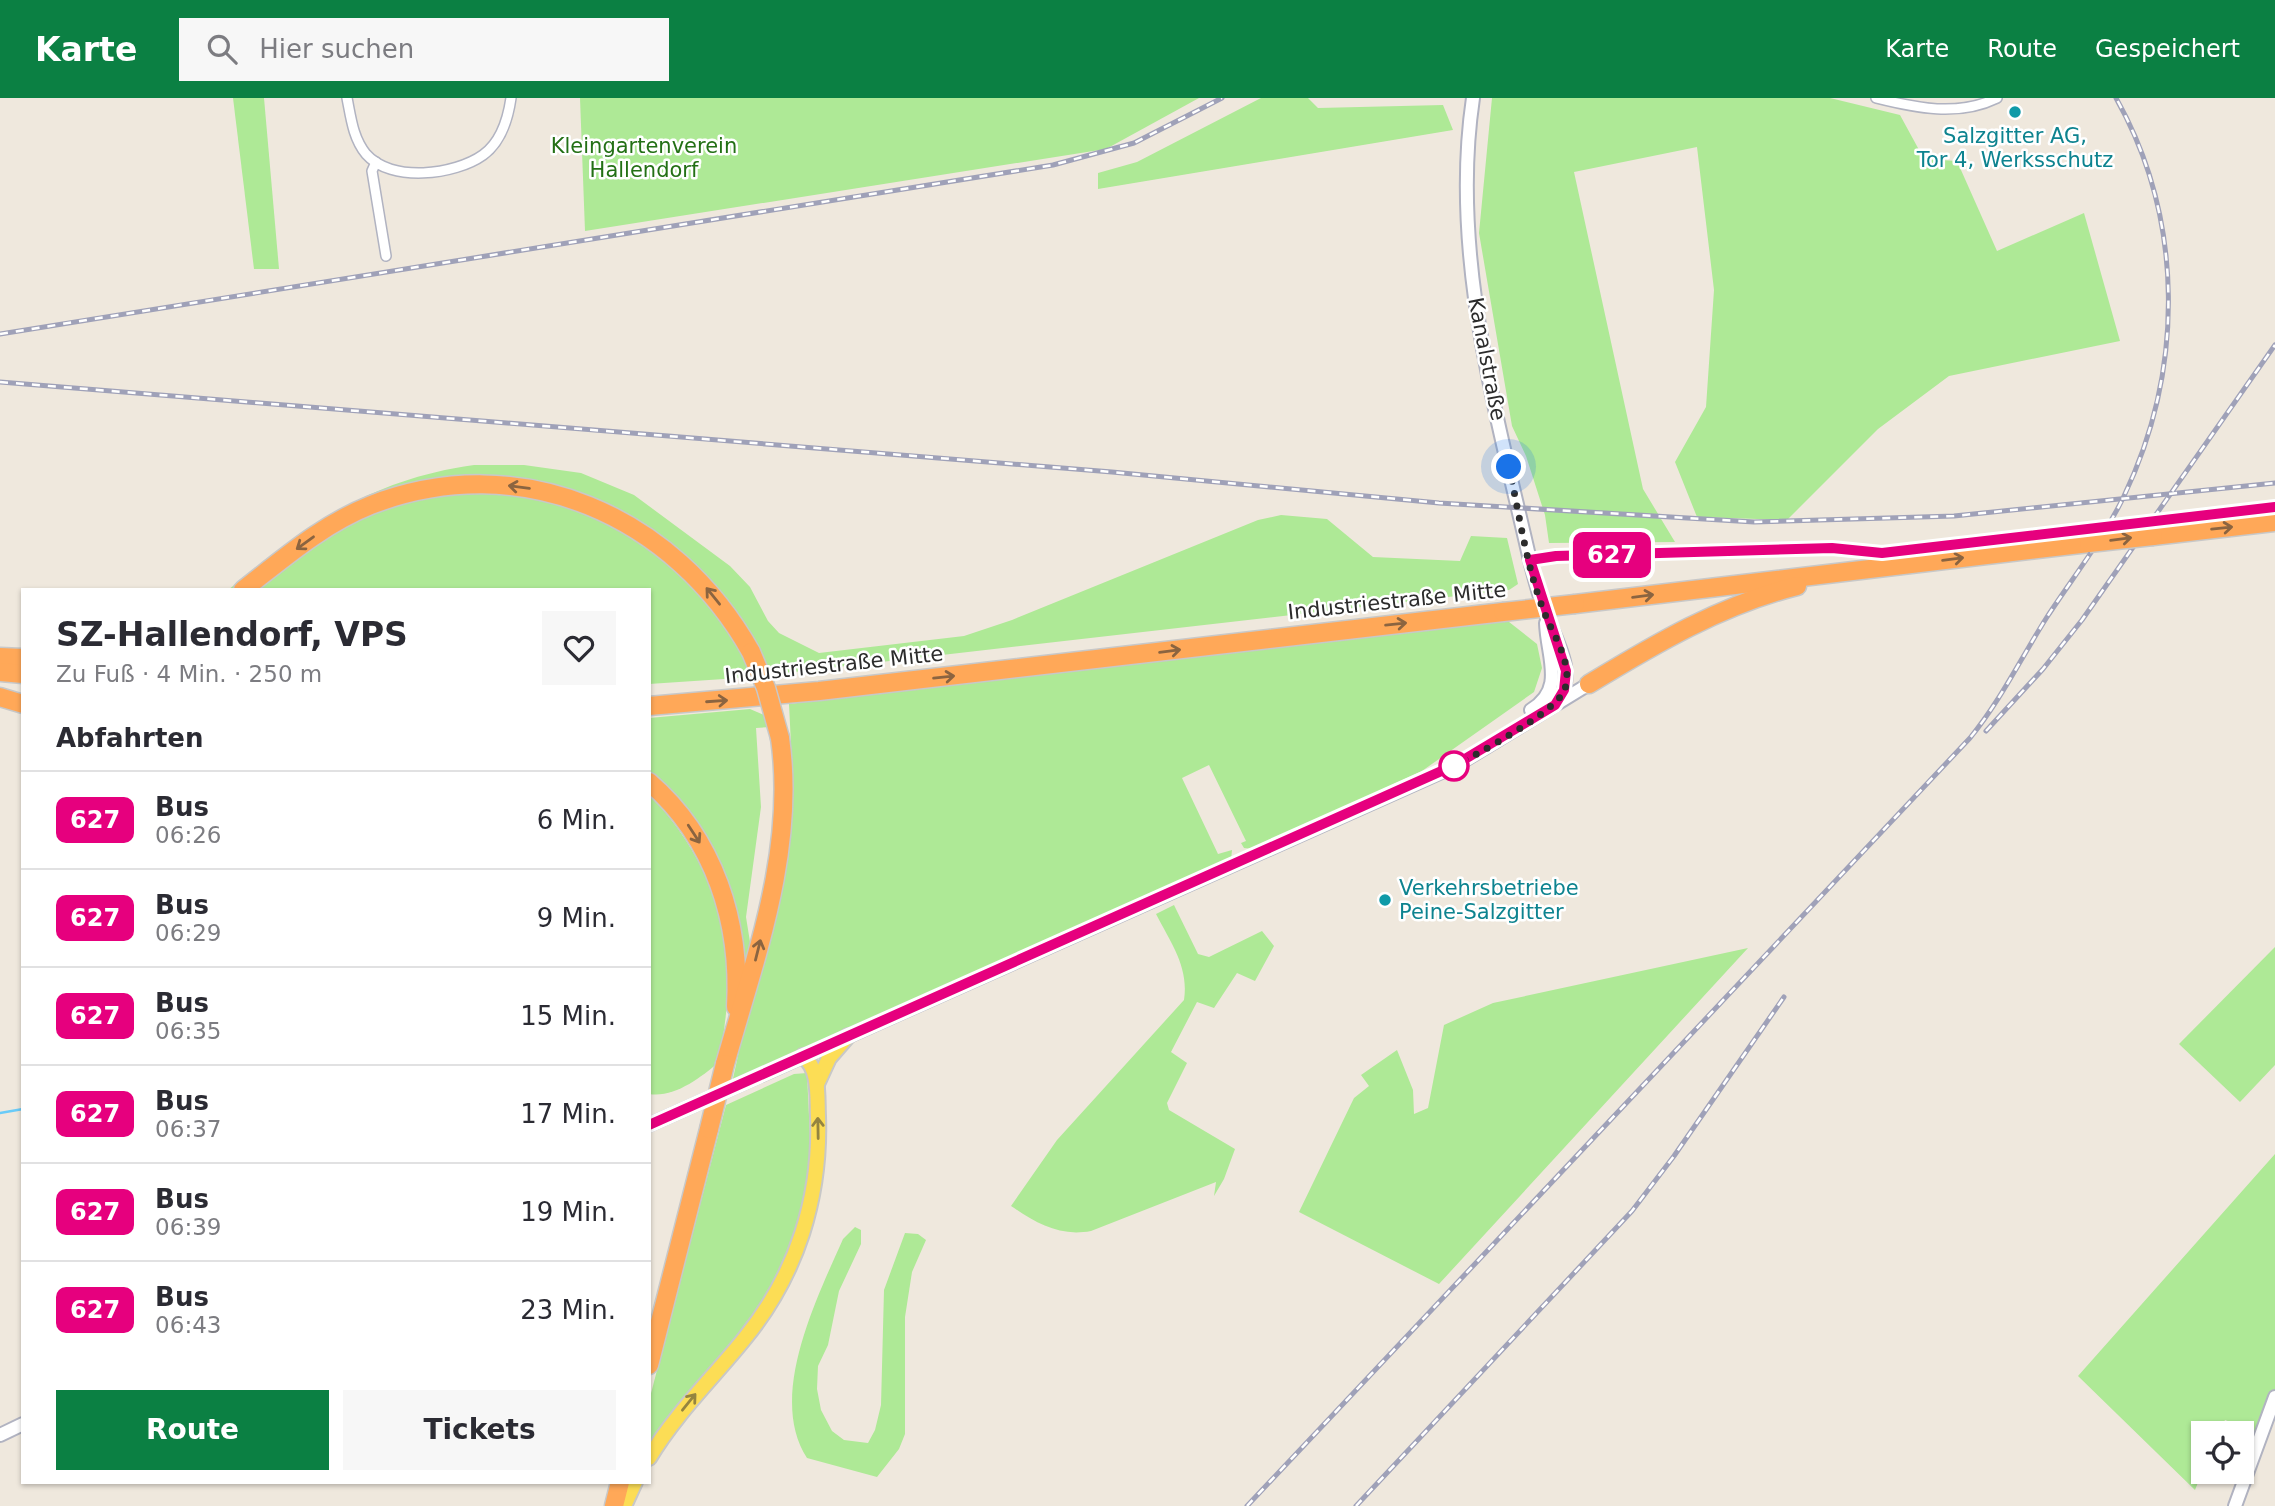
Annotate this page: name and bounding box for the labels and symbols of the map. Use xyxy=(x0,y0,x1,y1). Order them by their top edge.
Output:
marker: Salzgitter AG, Tor 4, Werksschutz xyxy=(2007,104,2023,120)
place label: Salzgitter AG, Tor 4, Werksschutz xyxy=(1916,124,2113,172)
park label: Kleingartenverein Hallendorf xyxy=(551,134,737,182)
street label: Kanalstraße xyxy=(1463,295,1511,423)
your location xyxy=(1491,449,1526,484)
one-way arrow xyxy=(509,481,531,494)
one-way arrow xyxy=(2210,521,2232,534)
line badge: 627 xyxy=(1572,532,1652,578)
one-way arrow xyxy=(2109,533,2132,546)
one-way arrow xyxy=(296,535,315,550)
one-way arrow xyxy=(1941,553,1964,566)
street label: Industriestraße Mitte xyxy=(1287,578,1507,624)
one-way arrow xyxy=(706,587,721,605)
one-way arrow xyxy=(1631,589,1654,602)
one-way arrow xyxy=(1384,618,1406,631)
street label: Industriestraße Mitte xyxy=(724,642,944,688)
one-way arrow xyxy=(1158,644,1180,657)
one-way arrow xyxy=(932,670,954,683)
one-way arrow xyxy=(706,694,728,707)
unlabelled marker xyxy=(1439,751,1469,781)
one-way arrow xyxy=(686,824,701,843)
place label: Verkehrsbetriebe Peine-Salzgitter xyxy=(1399,876,1579,924)
marker: Verkehrsbetriebe Peine-Salzgitter xyxy=(1377,892,1393,908)
one-way arrow xyxy=(752,939,765,961)
one-way arrow xyxy=(811,1117,825,1140)
one-way arrow xyxy=(681,1394,696,1412)

